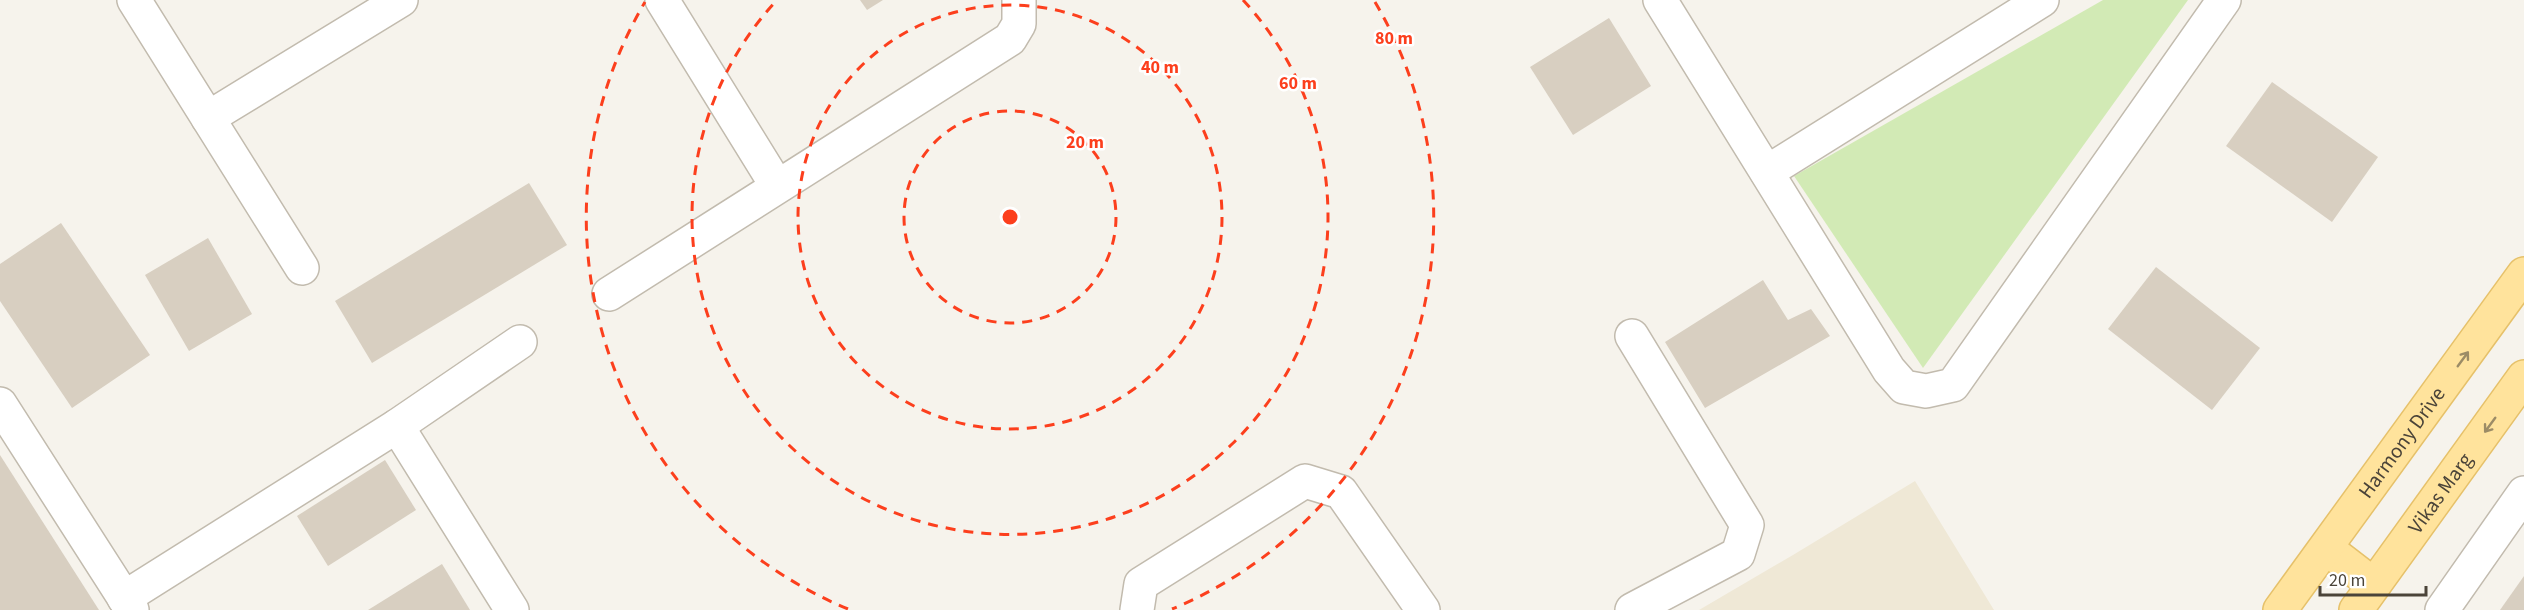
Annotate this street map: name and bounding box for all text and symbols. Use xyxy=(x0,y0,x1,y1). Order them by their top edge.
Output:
text: 80 m xyxy=(1375,26,1413,51)
text: 40 m xyxy=(1141,55,1179,80)
text: 60 m xyxy=(1279,71,1317,96)
text: 20 m xyxy=(1066,130,1104,155)
centre of rings xyxy=(1000,207,1020,227)
one-way arrow xyxy=(2457,352,2469,368)
street label: Harmony Drive xyxy=(2351,381,2452,505)
one-way arrow xyxy=(2484,416,2496,432)
street label: Vikas Marg xyxy=(2401,446,2480,540)
scale bar xyxy=(2320,559,2426,597)
text: 20 m xyxy=(2329,568,2365,593)

